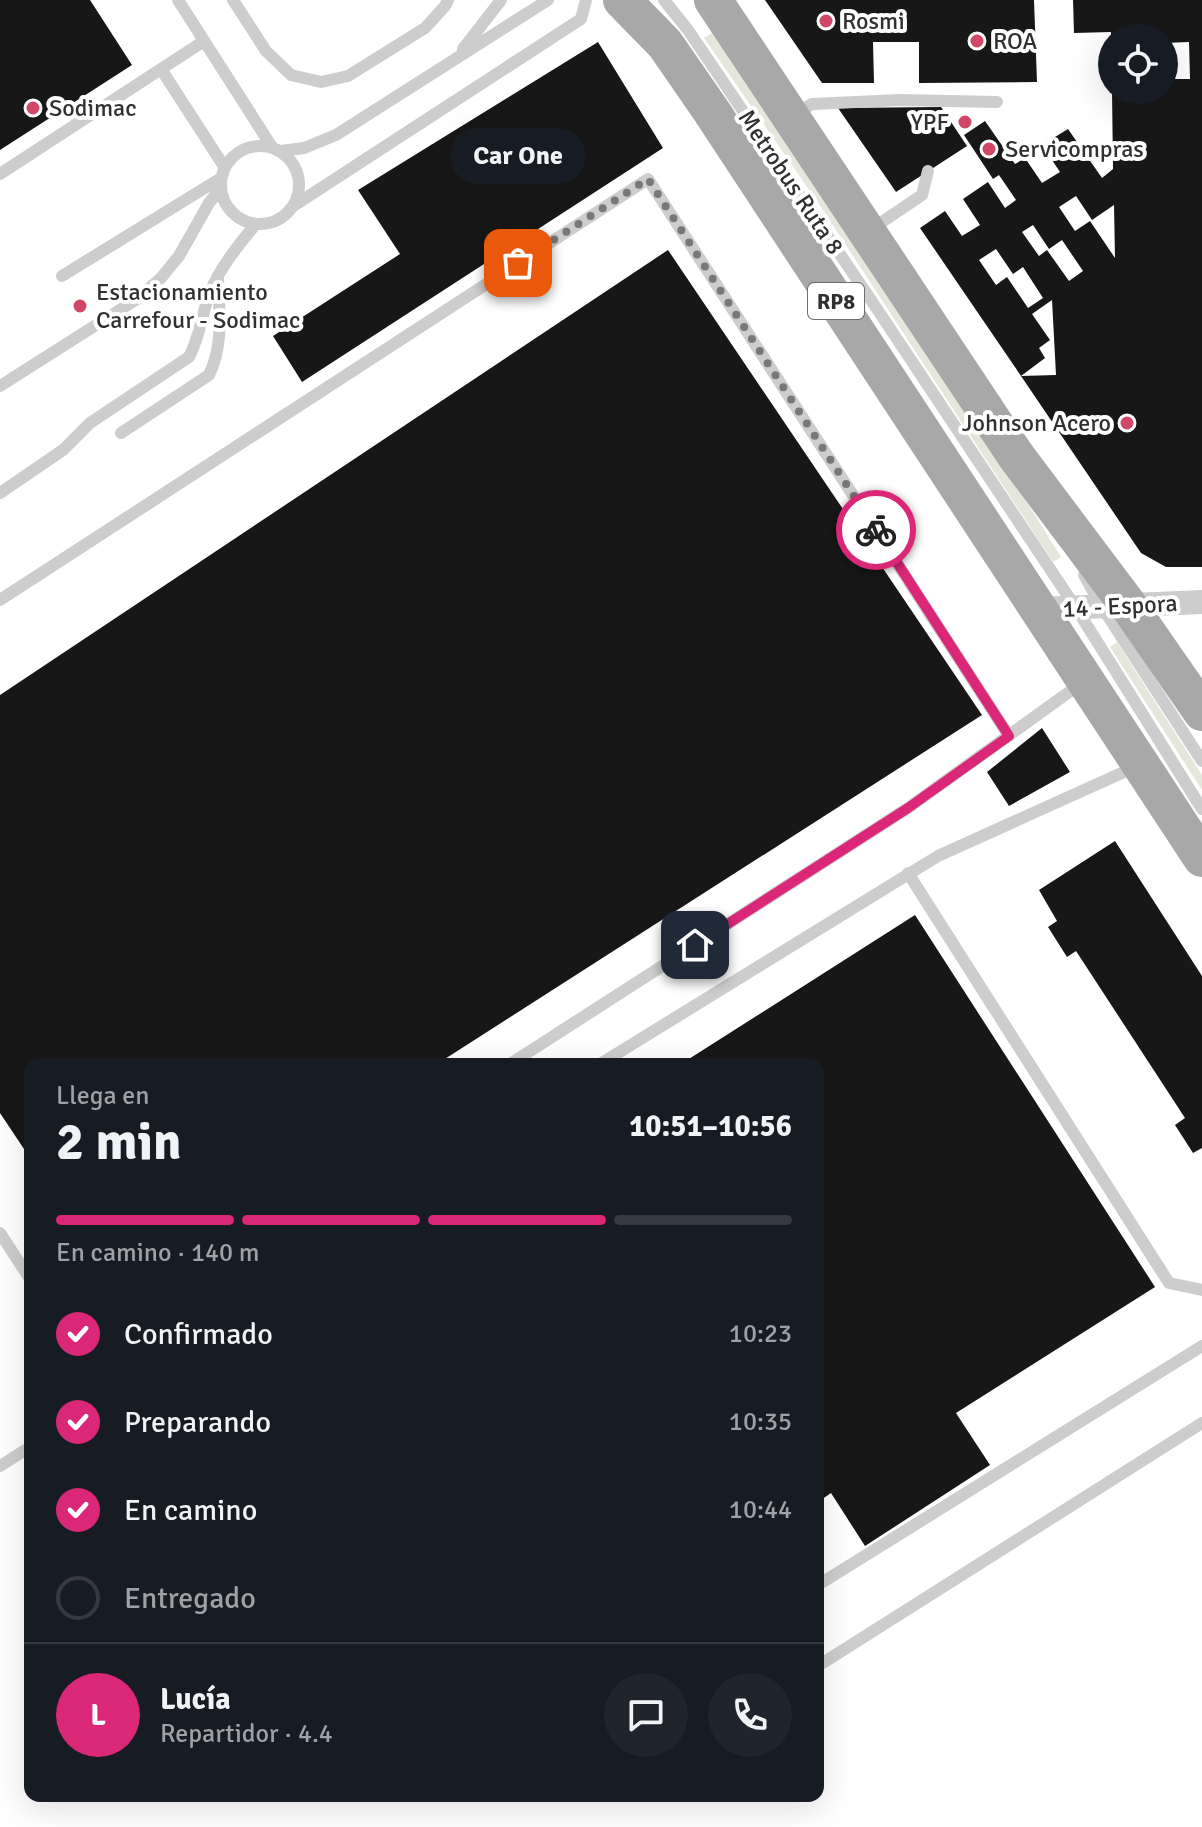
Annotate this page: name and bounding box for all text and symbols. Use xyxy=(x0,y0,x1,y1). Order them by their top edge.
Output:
place label: Rosmi xyxy=(842,6,905,36)
marker: Rosmi xyxy=(817,12,835,30)
map controls xyxy=(1098,24,1178,104)
button: locate xyxy=(1098,24,1178,104)
place label: ROA xyxy=(993,26,1038,56)
marker: ROA xyxy=(968,32,986,50)
place label: Sodimac xyxy=(49,93,136,123)
marker: Sodimac xyxy=(24,99,42,117)
street label: Metrobus Ruta 8 xyxy=(732,104,850,260)
place label: YPF xyxy=(911,107,949,137)
marker: YPF xyxy=(956,113,974,131)
callout: Car One xyxy=(450,127,586,183)
place label: Servicompras xyxy=(1005,134,1144,164)
text: Car One xyxy=(473,140,563,172)
marker: Servicompras xyxy=(980,140,998,158)
pin xyxy=(484,229,552,297)
icon: bag xyxy=(496,241,540,285)
place label: Estacionamiento Carrefour - Sodimac xyxy=(96,277,300,335)
road number: RP8 xyxy=(808,283,864,319)
marker: Estacionamiento Carrefour - Sodimac xyxy=(71,297,89,315)
place label: Johnson Acero xyxy=(962,408,1111,438)
marker: Johnson Acero xyxy=(1118,414,1136,432)
courier xyxy=(836,490,916,570)
icon: bike xyxy=(854,508,898,552)
street label: 14 - Espora xyxy=(1062,588,1178,624)
pin xyxy=(661,911,729,979)
icon: home xyxy=(673,923,717,967)
text: Llega en xyxy=(56,1080,150,1112)
text: 10:51–10:56 xyxy=(629,1108,792,1145)
text: 2 min xyxy=(56,1110,182,1174)
text: En camino · 140 m xyxy=(56,1237,259,1269)
icon: check xyxy=(56,1312,100,1356)
text: Confirmado xyxy=(124,1316,273,1353)
text: 10:23 xyxy=(729,1318,792,1350)
icon: check xyxy=(56,1400,100,1444)
text: Preparando xyxy=(124,1404,271,1441)
text: 10:35 xyxy=(729,1406,792,1438)
icon: check xyxy=(56,1488,100,1532)
text: En camino xyxy=(124,1492,257,1529)
text: 10:44 xyxy=(729,1494,792,1526)
text: Entregado xyxy=(124,1580,256,1617)
button: chat xyxy=(604,1673,688,1757)
button: phone xyxy=(708,1673,792,1757)
text: Lucía xyxy=(160,1681,231,1718)
text: L xyxy=(90,1697,106,1734)
text: Repartidor · 4.4 xyxy=(160,1718,333,1750)

